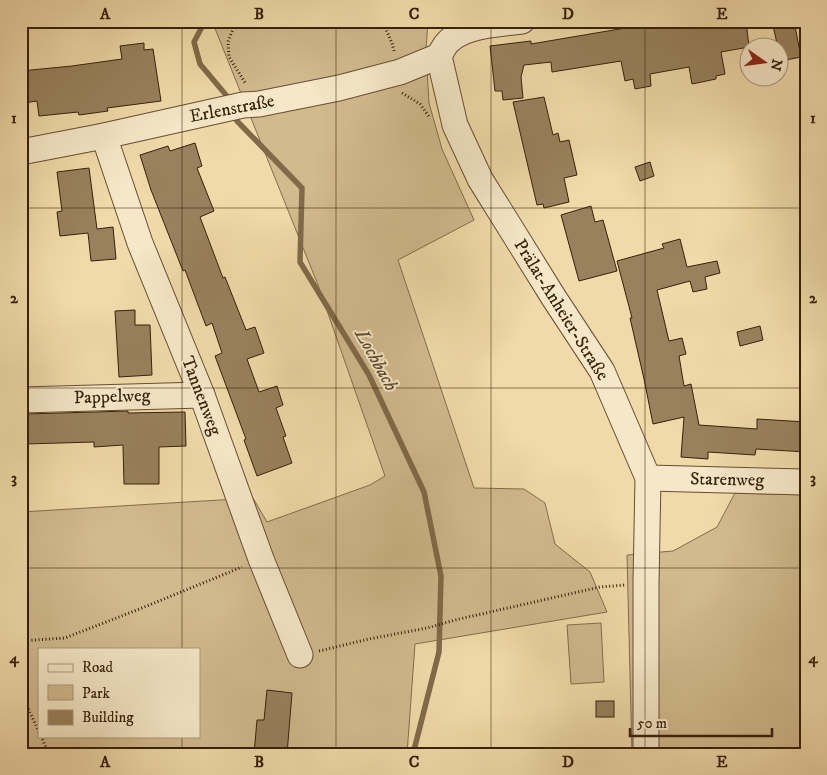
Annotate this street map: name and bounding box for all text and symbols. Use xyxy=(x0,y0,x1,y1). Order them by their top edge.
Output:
text: A xyxy=(99,4,111,24)
text: B xyxy=(254,4,264,24)
text: C xyxy=(409,4,419,24)
text: D xyxy=(562,4,574,24)
text: E xyxy=(716,4,728,24)
north arrow xyxy=(740,38,790,88)
text: N xyxy=(765,57,786,73)
street label: Erlenstraße xyxy=(188,90,276,128)
text: 1 xyxy=(11,108,17,128)
text: 1 xyxy=(810,108,816,128)
street label: Prälat-Anheier-Straße xyxy=(509,235,613,385)
text: 2 xyxy=(10,288,19,308)
text: 2 xyxy=(809,288,818,308)
water label: Lochbach xyxy=(349,324,403,395)
street label: Tannenweg xyxy=(176,353,226,439)
street label: Pappelweg xyxy=(73,385,151,409)
text: 3 xyxy=(11,468,17,488)
street label: Starenweg xyxy=(690,468,764,492)
text: 3 xyxy=(810,468,816,488)
text: 4 xyxy=(8,648,19,668)
legend xyxy=(38,648,200,738)
text: 4 xyxy=(807,648,818,668)
text: Road xyxy=(82,658,114,677)
text: Park xyxy=(82,684,111,703)
scale bar xyxy=(630,705,772,737)
text: Building xyxy=(82,708,134,727)
text: 50 m xyxy=(637,714,667,733)
text: A xyxy=(99,752,111,772)
text: B xyxy=(254,752,264,772)
text: C xyxy=(409,752,419,772)
text: D xyxy=(562,752,574,772)
text: E xyxy=(716,752,728,772)

